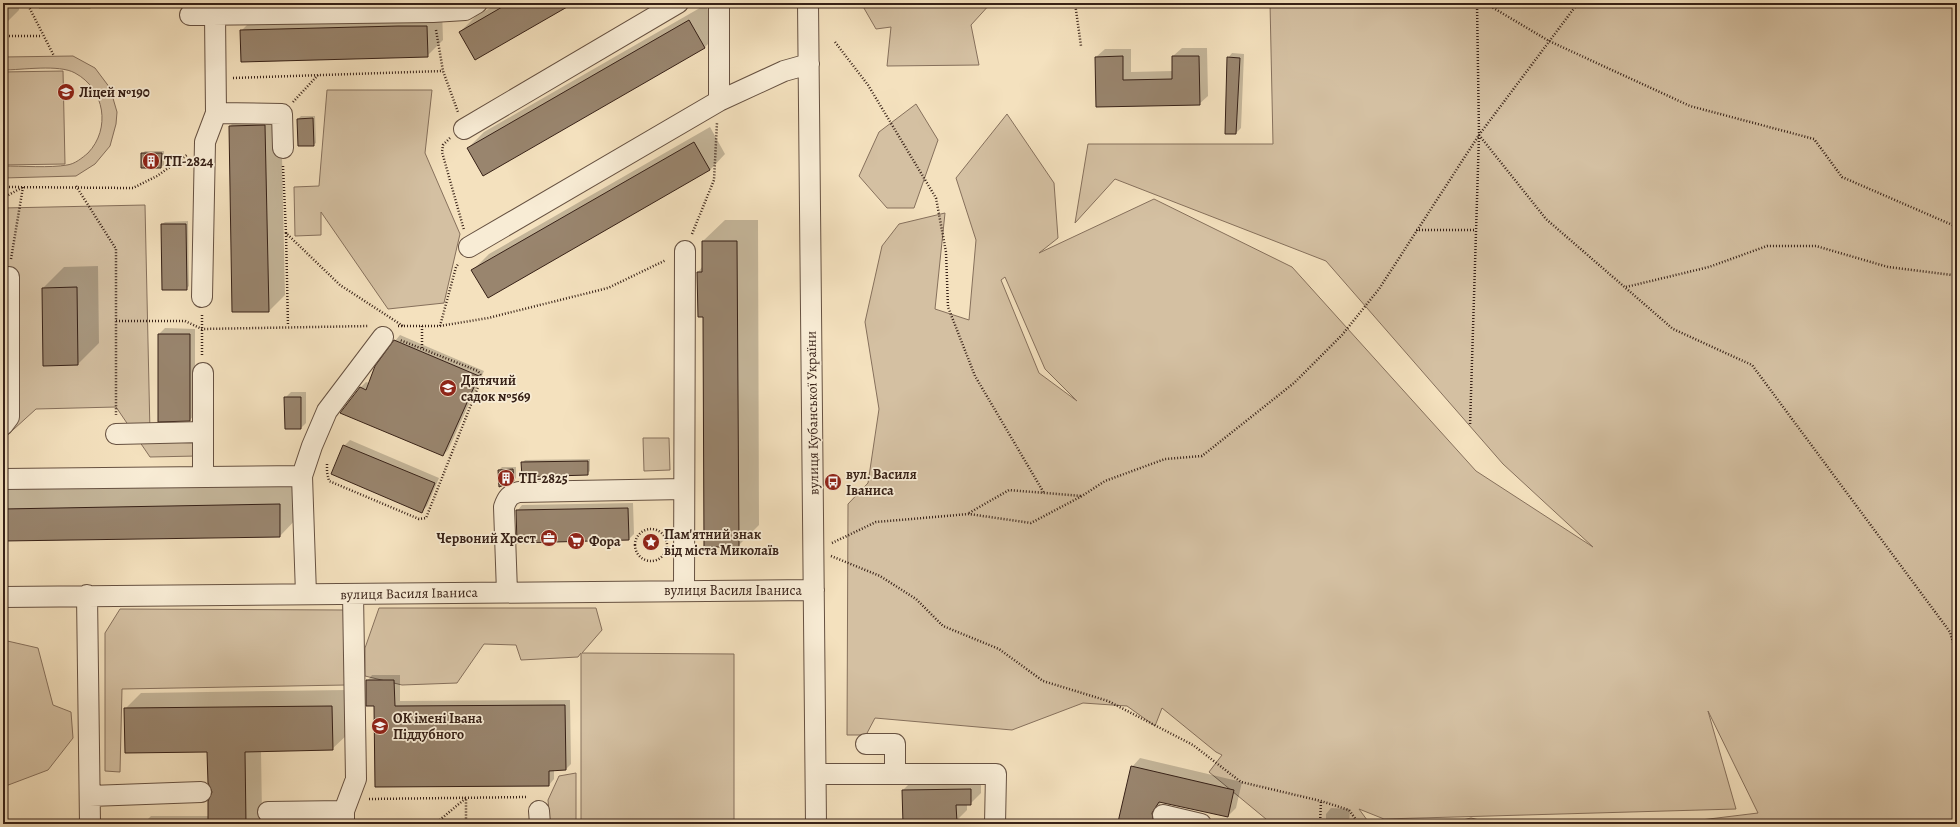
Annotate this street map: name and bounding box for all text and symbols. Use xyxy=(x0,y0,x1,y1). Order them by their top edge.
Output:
school or university icon: Ліцей №190 xyxy=(56,82,76,102)
place label: Ліцей №190 xyxy=(79,83,150,102)
building icon: ТП-2824 xyxy=(141,151,161,171)
place label: ТП-2824 xyxy=(164,152,214,171)
street label: вулиця Кубанської України xyxy=(802,331,823,495)
place label: Дитячий садок №569 xyxy=(461,371,531,406)
school or university icon: Дитячий садок №569 xyxy=(438,378,458,398)
place label: вул. Василя Іваниса xyxy=(846,465,917,500)
building icon: ТП-2825 xyxy=(496,468,516,488)
place label: ТП-2825 xyxy=(519,469,568,488)
bus stop icon: вул. Василя Іваниса xyxy=(823,472,843,492)
place label: Пам'ятний знак від міста Миколаїв xyxy=(664,525,779,560)
office icon: Червоний Хрест xyxy=(539,528,559,548)
place label: Червоний Хрест xyxy=(437,529,537,548)
supermarket icon: Фора xyxy=(566,531,586,551)
place label: Фора xyxy=(589,532,621,551)
place icon: Пам'ятний знак від міста Миколаїв xyxy=(641,532,661,552)
street label: вулиця Василя Іваниса xyxy=(664,581,802,600)
street label: вулиця Василя Іваниса xyxy=(340,583,479,604)
place label: ОК імені Івана Піддубного xyxy=(393,709,483,744)
school or university icon: ОК імені Івана Піддубного xyxy=(370,716,390,736)

